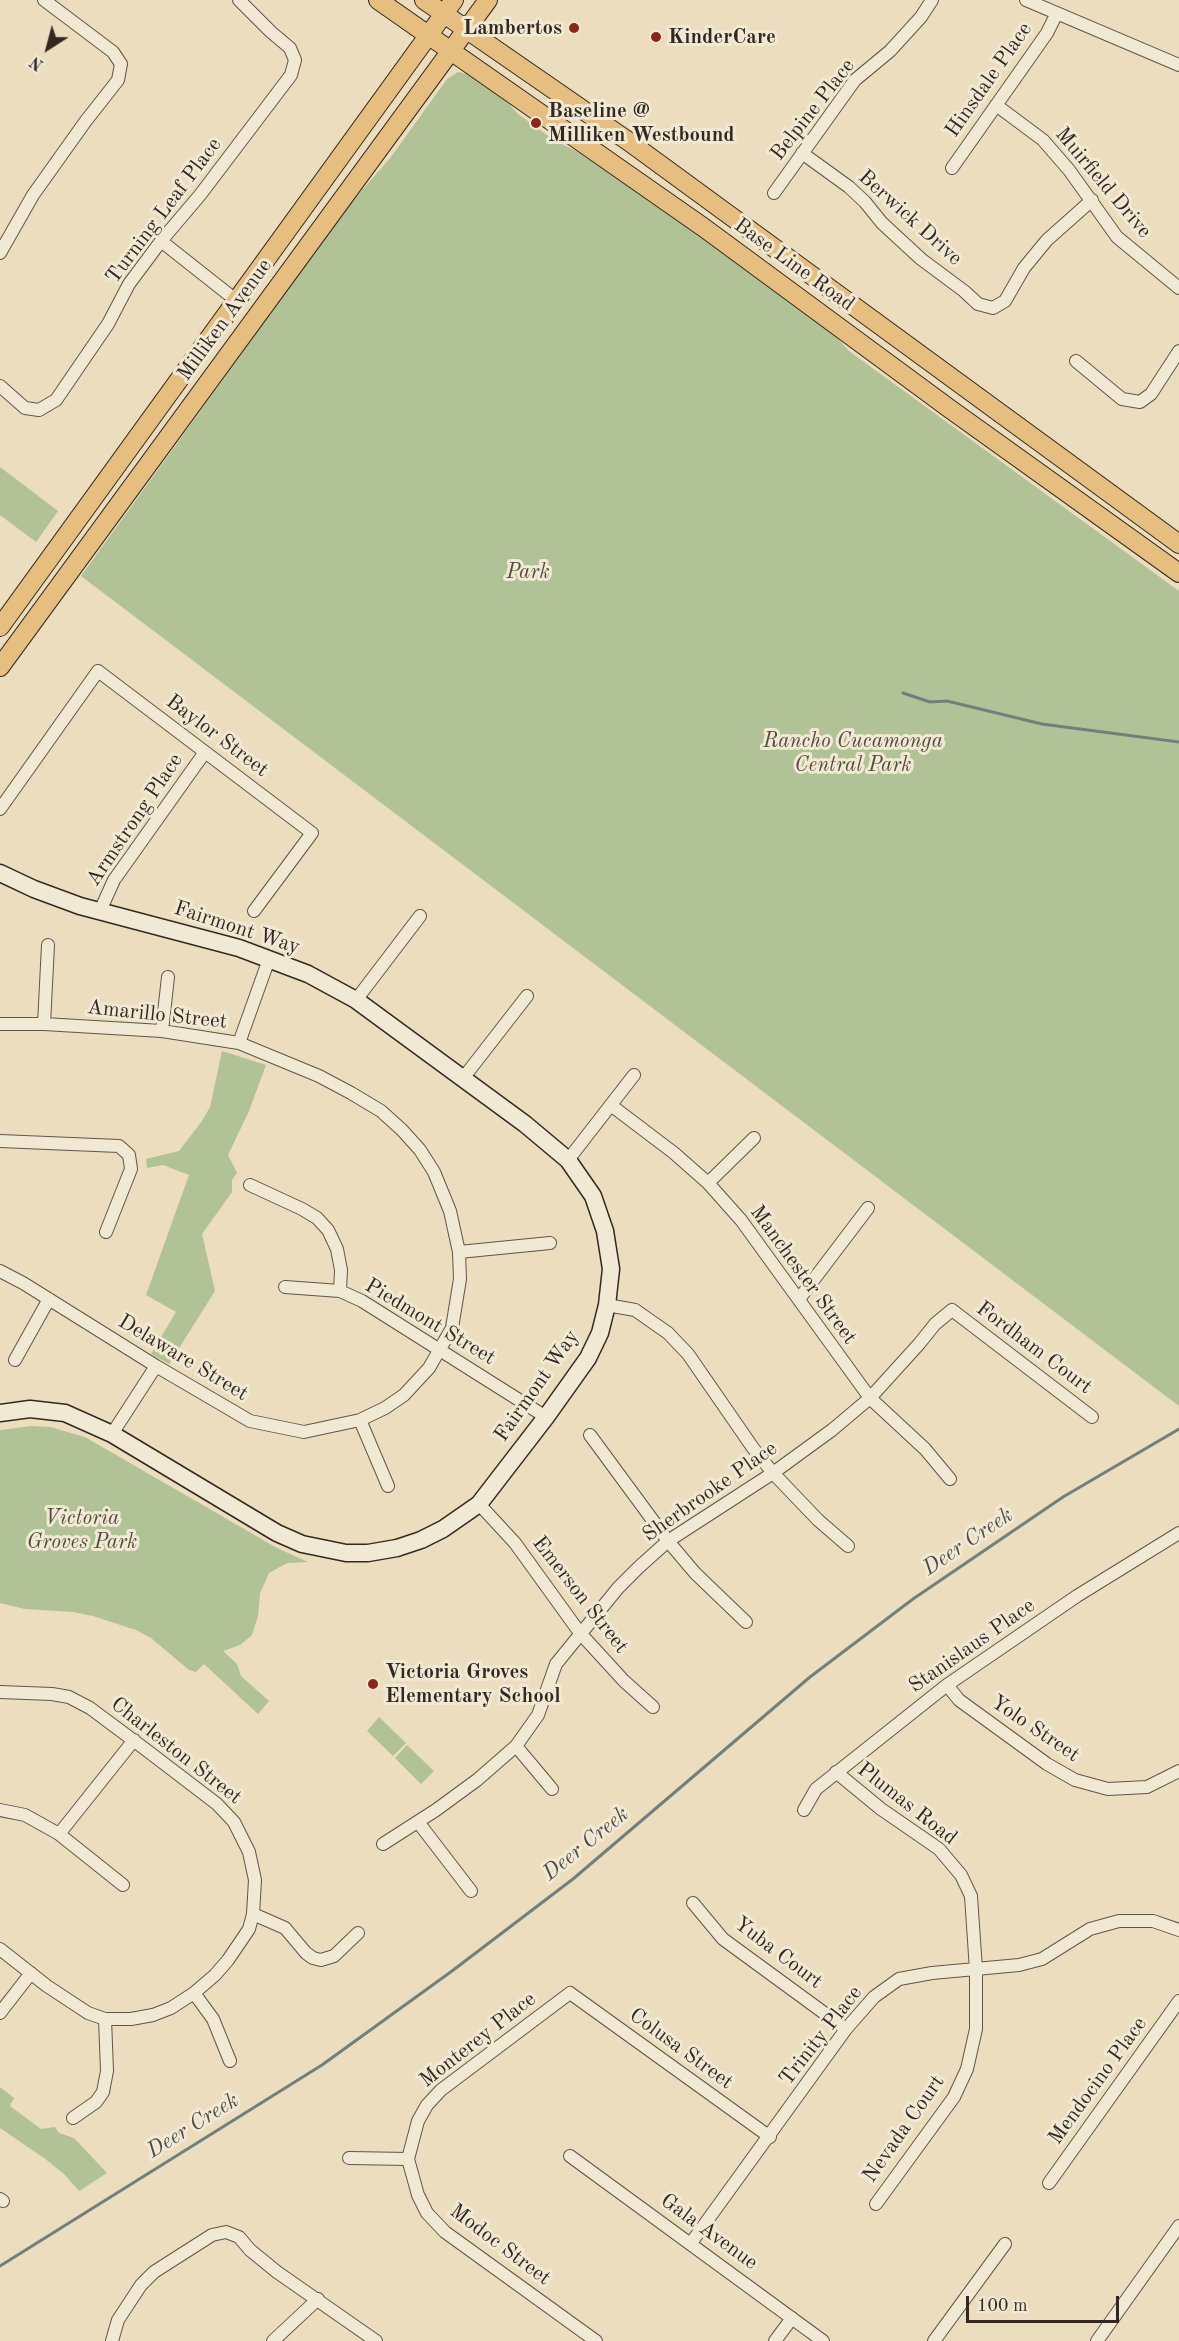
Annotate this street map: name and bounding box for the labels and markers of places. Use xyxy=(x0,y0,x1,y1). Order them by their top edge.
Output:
place label: Lambertos xyxy=(463,15,562,41)
marker: Lambertos xyxy=(567,21,581,35)
place label: KinderCare xyxy=(668,24,776,50)
marker: KinderCare xyxy=(649,30,663,44)
place label: Baseline @ Milliken Westbound xyxy=(548,98,735,148)
marker: Baseline @ Milliken Westbound xyxy=(529,116,543,130)
place label: Victoria Groves Elementary School xyxy=(385,1659,561,1709)
marker: Victoria Groves Elementary School xyxy=(366,1677,380,1691)

